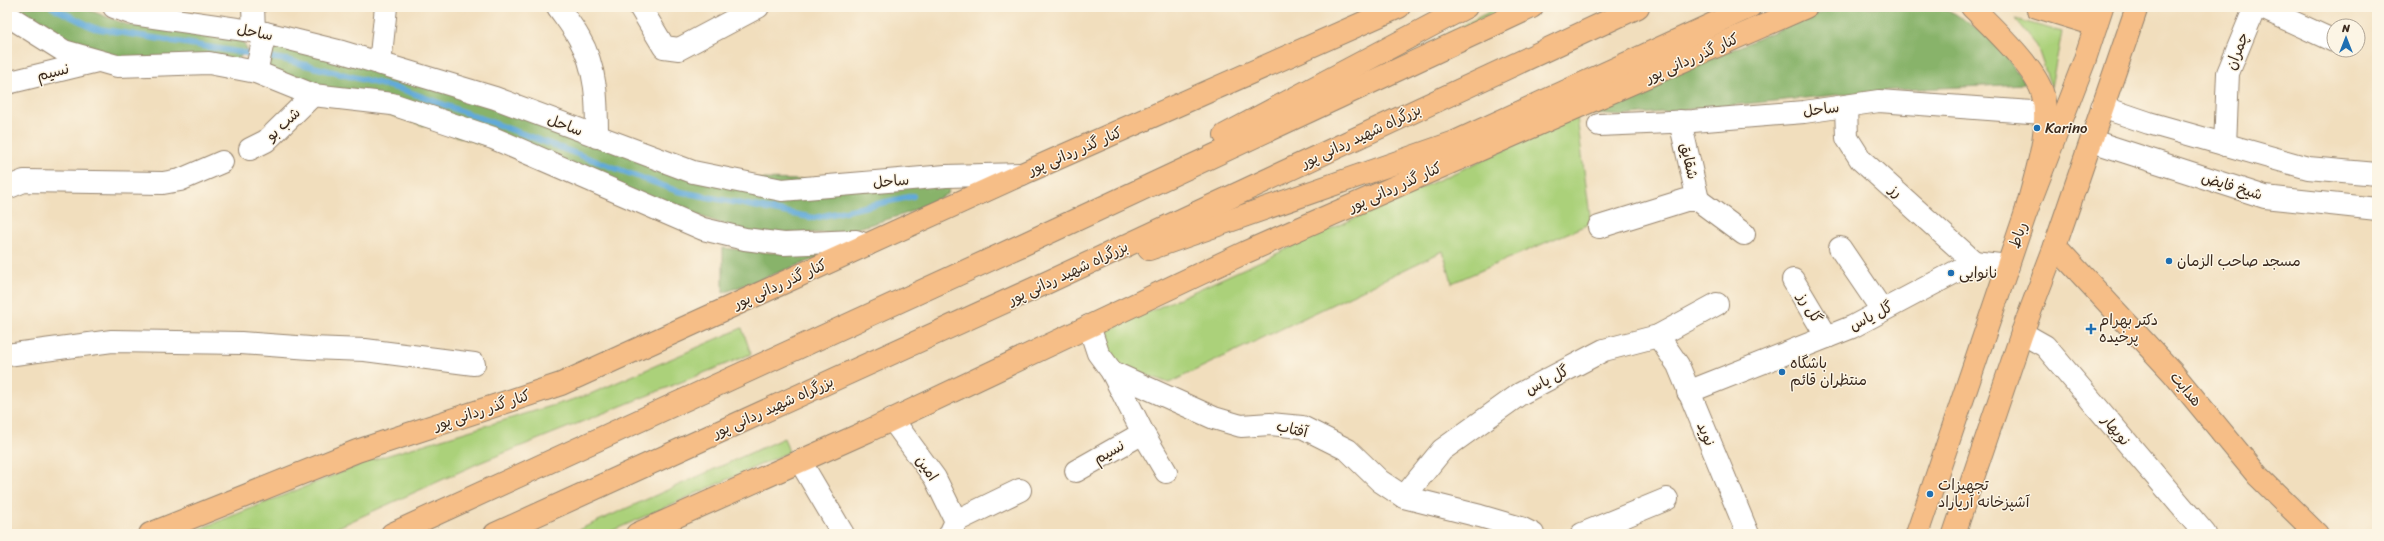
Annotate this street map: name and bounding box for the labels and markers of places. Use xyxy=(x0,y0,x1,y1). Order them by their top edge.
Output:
place label: Karino xyxy=(2045,115,2088,141)
marker: Karino xyxy=(2032,123,2042,133)
place label: مسجد صاحب الزمان xyxy=(2177,248,2301,274)
marker: مسجد صاحب الزمان xyxy=(2164,256,2174,266)
place label: نانوایی xyxy=(1959,260,1998,286)
marker: نانوایی xyxy=(1946,268,1956,278)
place label: دکتر بهرام پرخیده xyxy=(2099,307,2158,350)
marker: دکتر بهرام پرخیده xyxy=(2086,324,2096,334)
place label: باشگاه منتظران قائم xyxy=(1790,350,1867,393)
marker: باشگاه منتظران قائم xyxy=(1777,367,1787,377)
place label: تجهیزات آشپزخانه آریاراد xyxy=(1938,472,2031,515)
marker: تجهیزات آشپزخانه آریاراد xyxy=(1925,489,1935,499)

